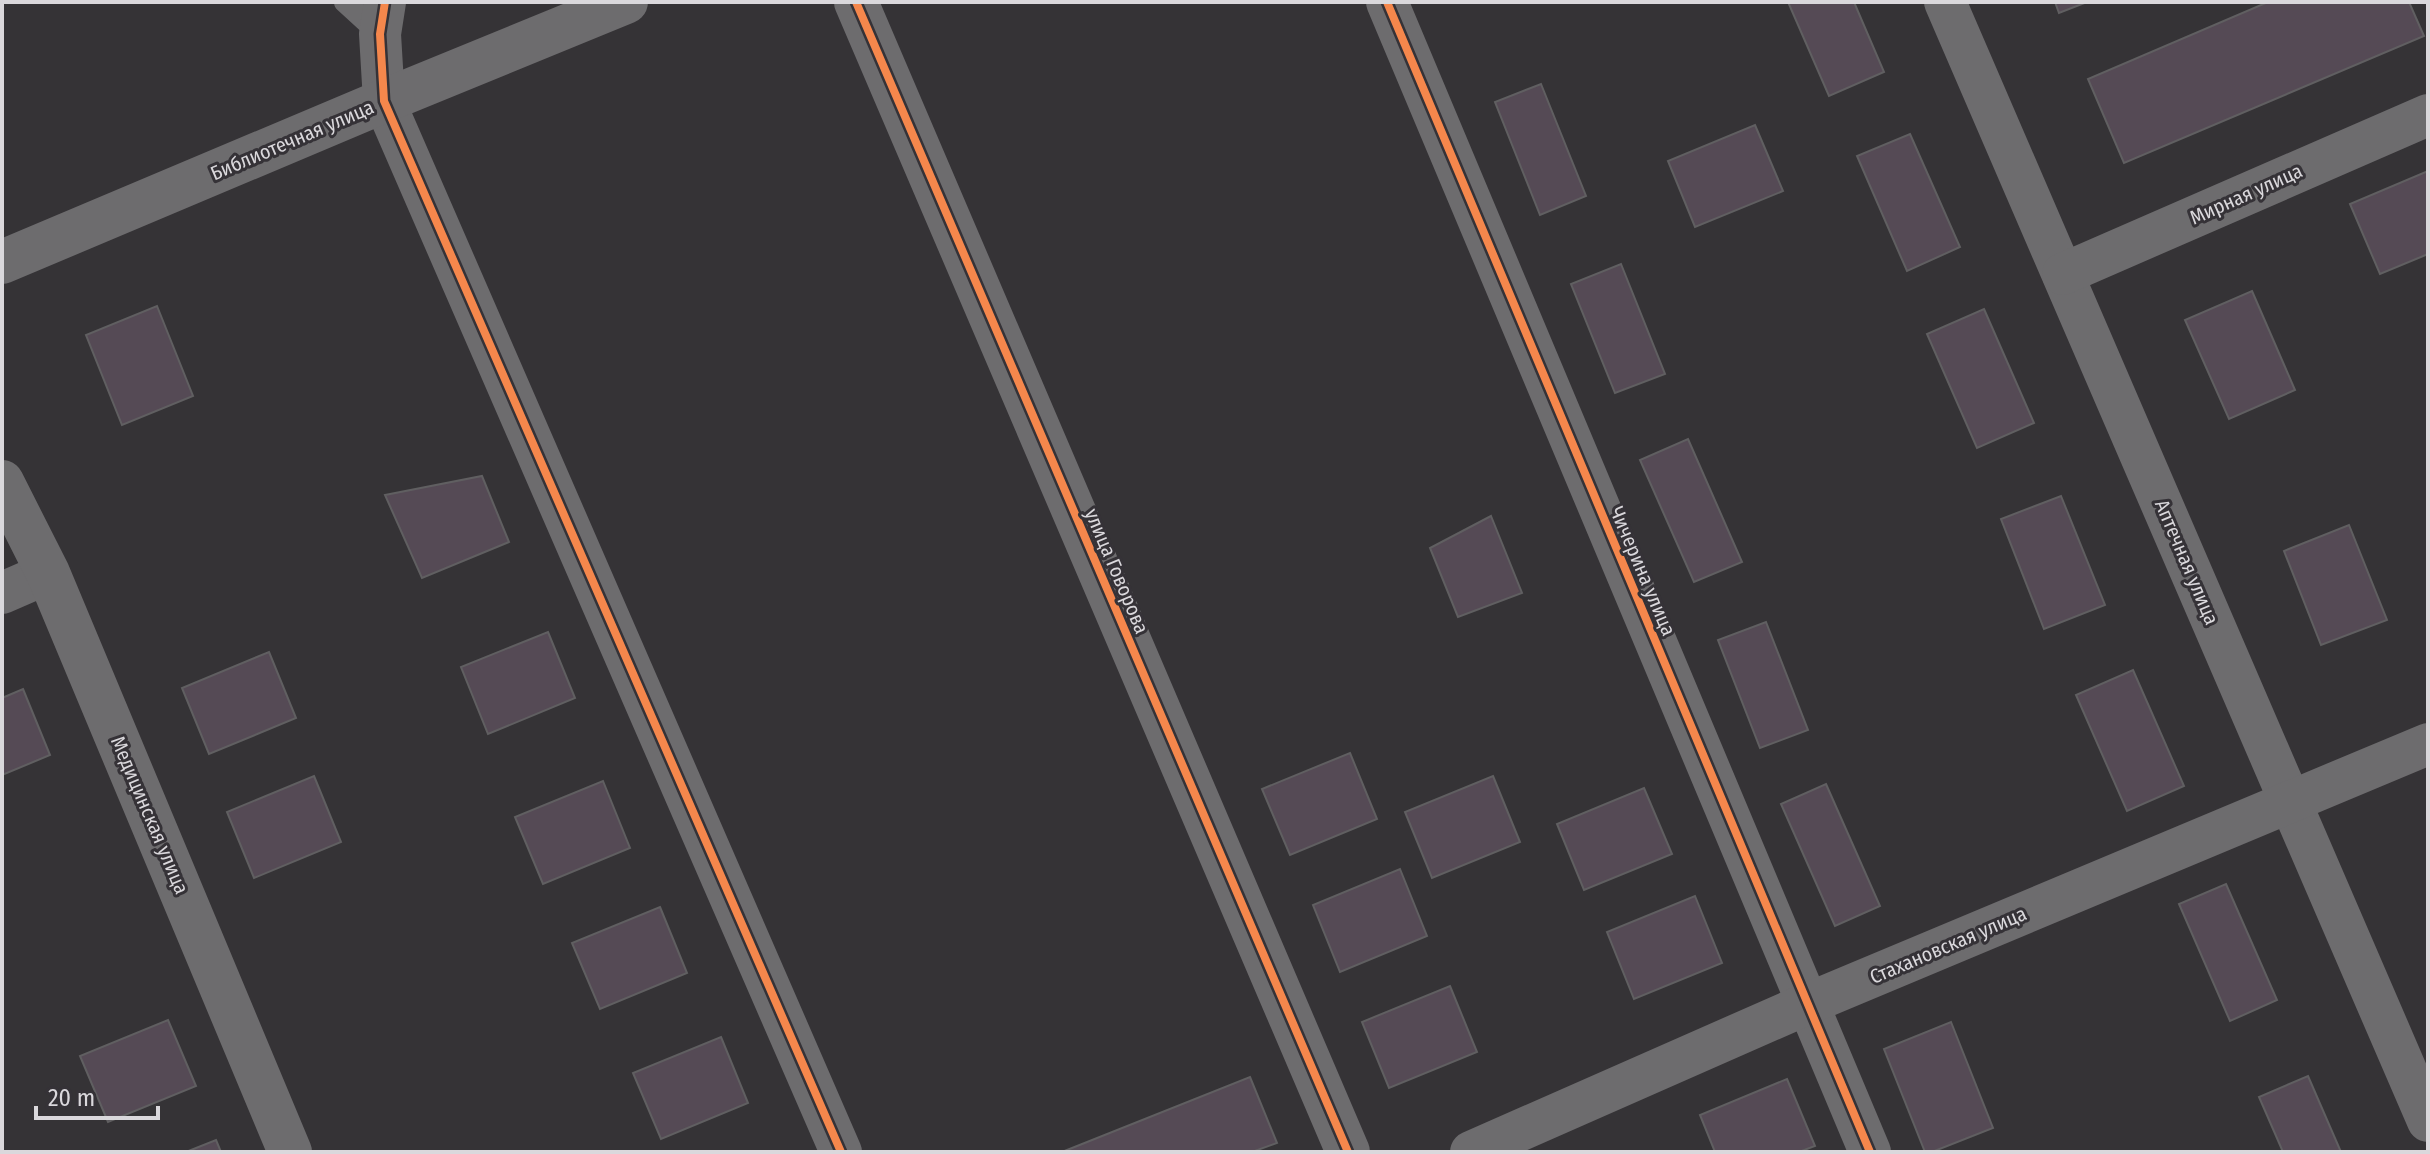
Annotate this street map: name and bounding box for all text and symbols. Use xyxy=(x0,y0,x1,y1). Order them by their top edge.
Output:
street label: Библиотечная улица xyxy=(207,95,377,185)
street label: Мирная улица xyxy=(2186,158,2306,230)
street label: Аптечная улица xyxy=(2150,496,2224,628)
street label: Чичерина улица xyxy=(1605,503,1681,639)
street label: улица Говорова xyxy=(1080,505,1154,637)
street label: Медицинская улица xyxy=(106,733,194,897)
street label: Стахановская улица xyxy=(1866,901,2030,989)
scale bar xyxy=(36,1070,158,1120)
text: 20 m xyxy=(48,1084,95,1112)

